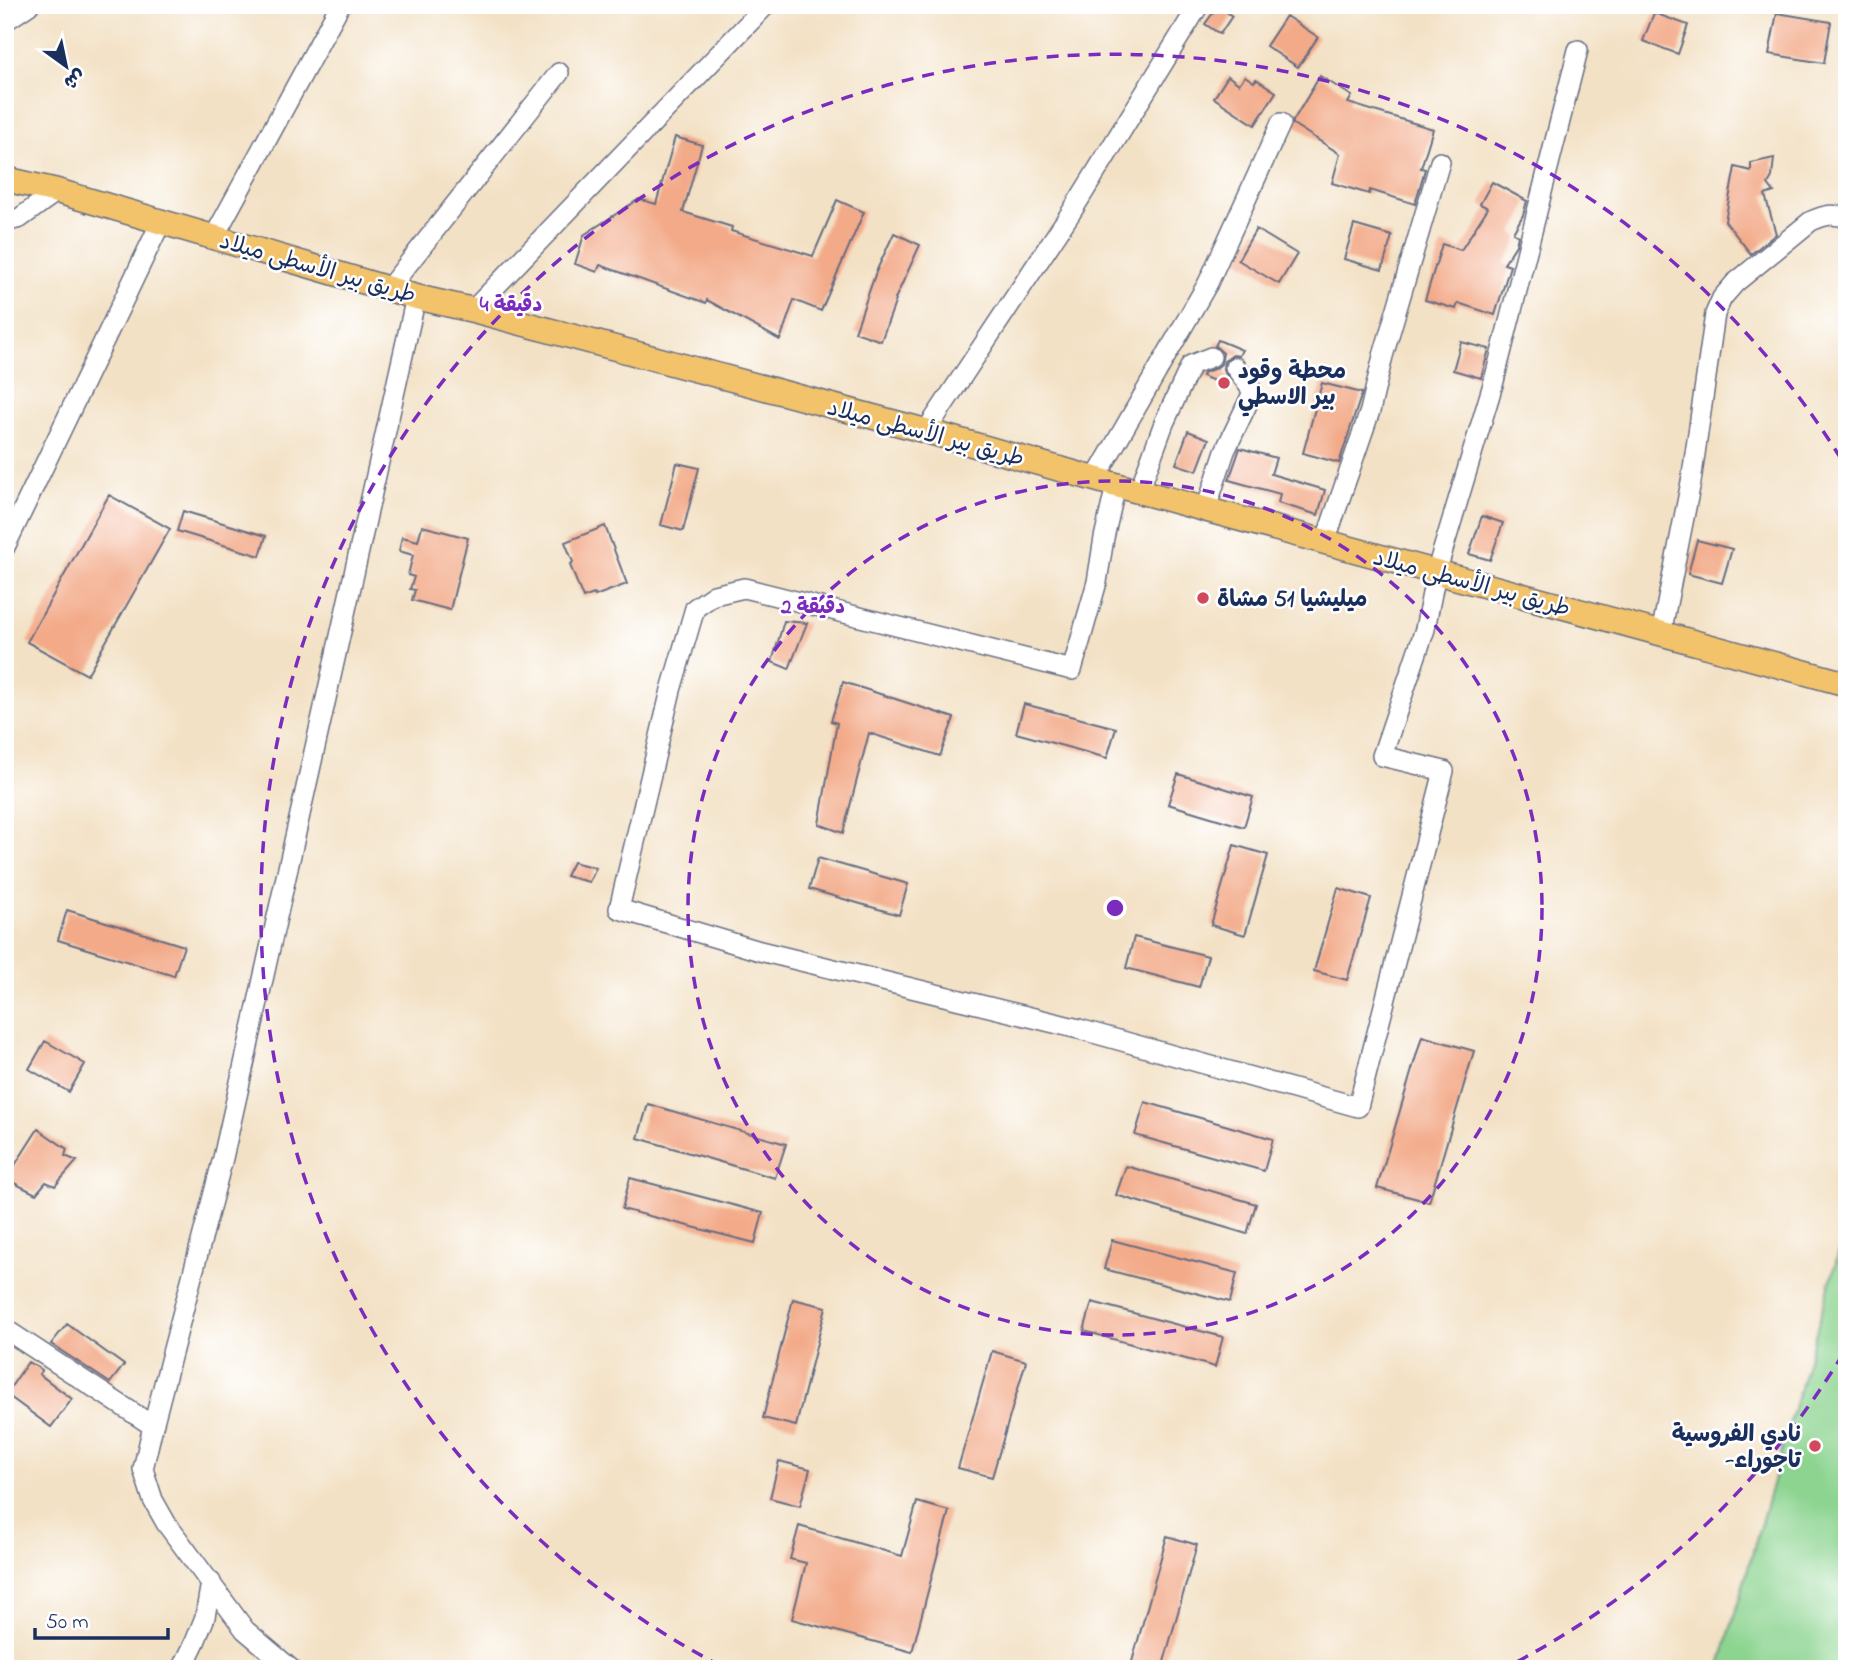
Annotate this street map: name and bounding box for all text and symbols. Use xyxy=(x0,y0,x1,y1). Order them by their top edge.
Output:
north arrow xyxy=(32,32,102,102)
text: ش xyxy=(58,61,90,95)
street label: طريق بير الأسطى ميلاد xyxy=(215,224,420,313)
text: 4 دقيقة xyxy=(480,291,542,321)
place label: محطة وقود بير الاسطي xyxy=(1238,356,1346,417)
marker: محطة وقود بير الاسطي xyxy=(1216,375,1232,391)
street label: طريق بير الأسطى ميلاد xyxy=(823,390,1028,477)
street label: طريق بير الأسطى ميلاد xyxy=(1369,540,1574,627)
place label: ميليشيا 51 مشاة xyxy=(1217,584,1367,617)
marker: ميليشيا 51 مشاة xyxy=(1195,590,1211,606)
text: 2 دقيقة xyxy=(780,593,845,623)
centre of rings xyxy=(1103,896,1127,920)
place label: نادي الفروسية -تاجوراء xyxy=(1672,1419,1802,1478)
marker: نادي الفروسية -تاجوراء xyxy=(1807,1438,1823,1454)
scale bar xyxy=(35,1597,168,1641)
text: 50 m xyxy=(46,1608,89,1638)

